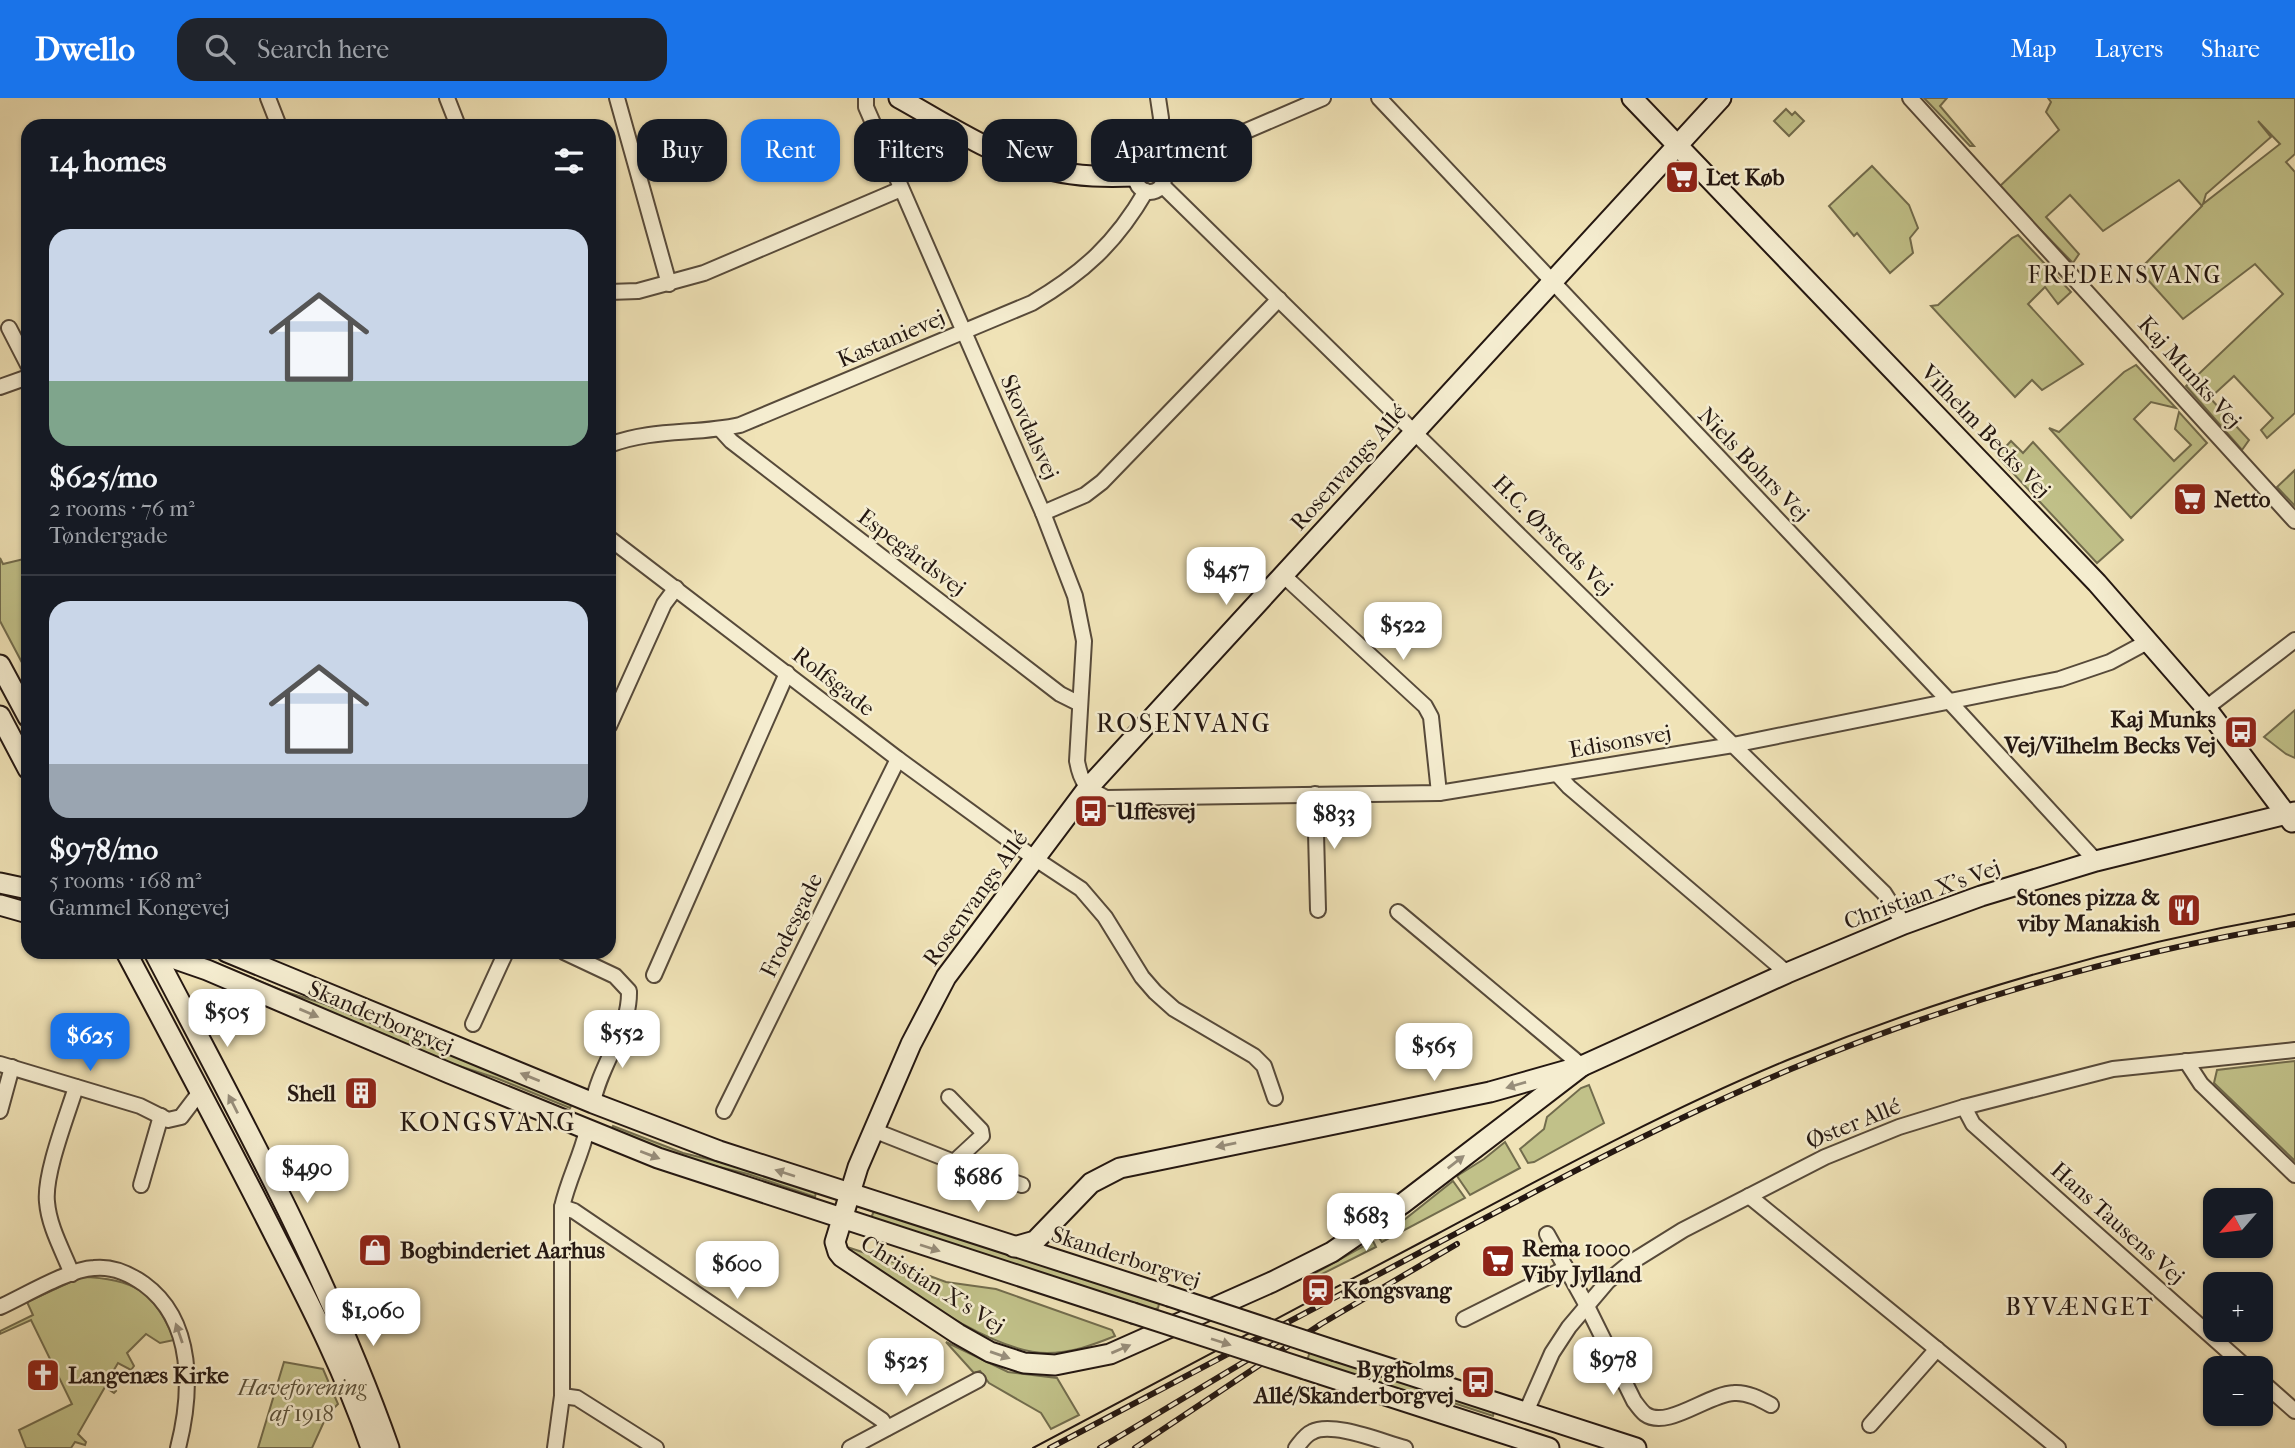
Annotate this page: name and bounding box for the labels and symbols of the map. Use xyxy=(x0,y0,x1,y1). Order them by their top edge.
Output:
supermarket icon: Let Køb xyxy=(1663,158,1701,196)
place label: Let Køb xyxy=(1706,164,1784,191)
district label: FREDENSVANG xyxy=(2028,261,2222,289)
street label: Kastanievej xyxy=(833,304,949,373)
street label: Kaj Munks Vej xyxy=(2132,311,2247,434)
street label: Vilhelm Becks Vej xyxy=(1914,358,2056,504)
street label: Skovdalsvej xyxy=(994,371,1065,484)
street label: Rosenvangs Allé xyxy=(1285,399,1412,536)
street label: Niels Bohrs Vej xyxy=(1692,402,1815,527)
street label: H.C. Ørsteds Vej xyxy=(1487,469,1619,601)
supermarket icon: Netto xyxy=(2171,480,2209,518)
place label: Netto xyxy=(2214,486,2271,513)
street label: Espegårdsvej xyxy=(852,503,971,602)
pin: $457 xyxy=(1185,547,1267,607)
pin: $522 xyxy=(1362,602,1444,662)
street label: Rolfsgade xyxy=(787,641,880,722)
place label: Kaj Munks Vej/Vilhelm Becks Vej xyxy=(2003,706,2216,759)
district label: ROSENVANG xyxy=(1096,708,1272,739)
bus stop icon: Kaj Munks Vej/Vilhelm Becks Vej xyxy=(2222,713,2260,751)
street label: Edisonsvej xyxy=(1567,719,1673,764)
bus stop icon: Uffesvej xyxy=(1072,792,1110,830)
pin: $833 xyxy=(1293,792,1375,851)
place label: Uffesvej xyxy=(1115,798,1196,825)
street label: Rosenvangs Allé xyxy=(917,825,1034,971)
street label: Christian X's Vej xyxy=(1840,854,2004,935)
street label: Frodesgade xyxy=(755,869,828,982)
place label: Stones pizza & viby Manakish xyxy=(2016,884,2161,937)
restaurant icon: Stones pizza & viby Manakish xyxy=(2165,891,2203,929)
street label: Skanderborgvej xyxy=(304,975,458,1060)
pin: $505 xyxy=(186,990,268,1049)
one-way arrow xyxy=(299,1007,319,1019)
pin: $552 xyxy=(581,1010,663,1070)
pin: $625 xyxy=(49,1014,131,1073)
pin: $565 xyxy=(1393,1024,1475,1083)
one-way arrow xyxy=(519,1071,540,1082)
building icon: Shell xyxy=(342,1074,380,1112)
place label: Shell xyxy=(287,1080,337,1107)
one-way arrow xyxy=(1505,1080,1526,1090)
street label: Øster Allé xyxy=(1802,1092,1905,1155)
one-way arrow xyxy=(227,1094,238,1114)
district label: KONGSVANG xyxy=(399,1107,577,1138)
one-way arrow xyxy=(1215,1140,1237,1151)
pin: $490 xyxy=(266,1146,348,1205)
one-way arrow xyxy=(640,1149,661,1160)
pin: $686 xyxy=(937,1154,1019,1214)
one-way arrow xyxy=(1447,1155,1465,1170)
street label: Hans Tausens Vej xyxy=(2045,1156,2190,1290)
one-way arrow xyxy=(774,1167,795,1177)
north arrow xyxy=(2203,1188,2273,1258)
pin: $683 xyxy=(1325,1194,1407,1253)
street label: Skanderborgvej xyxy=(1048,1221,1204,1294)
street label: Christian X's Vej xyxy=(856,1229,1010,1339)
shop icon: Bogbinderiet Aarhus xyxy=(356,1231,394,1269)
place label: Rema 1000 Viby Jylland xyxy=(1521,1235,1643,1288)
place label: Bogbinderiet Aarhus xyxy=(400,1237,605,1264)
pin: $600 xyxy=(696,1242,778,1301)
supermarket icon: Rema 1000 Viby Jylland xyxy=(1479,1242,1517,1280)
one-way arrow xyxy=(920,1243,941,1254)
station icon: Kongsvang xyxy=(1299,1271,1337,1309)
place label: Kongsvang xyxy=(1342,1277,1452,1304)
pin: $1,060 xyxy=(316,1288,430,1348)
district label: BYVÆNGET xyxy=(2005,1293,2155,1321)
one-way arrow xyxy=(173,1322,184,1343)
one-way arrow xyxy=(1210,1337,1231,1348)
pin: $525 xyxy=(865,1338,947,1398)
pin: $978 xyxy=(1572,1338,1654,1397)
one-way arrow xyxy=(1110,1343,1131,1354)
one-way arrow xyxy=(990,1350,1011,1361)
church icon: Langenæs Kirke xyxy=(24,1356,62,1394)
place label: Bygholms Allé/Skanderborgvej xyxy=(1252,1356,1455,1409)
place label: Langenæs Kirke xyxy=(68,1362,229,1389)
bus stop icon: Bygholms Allé/Skanderborgvej xyxy=(1459,1363,1497,1401)
park label: Haveforening af 1918 xyxy=(237,1374,367,1427)

